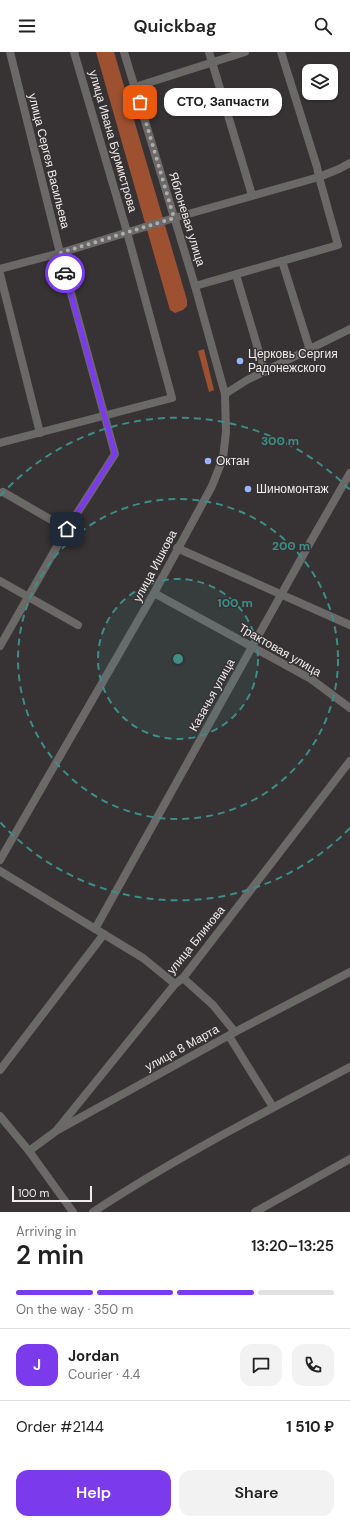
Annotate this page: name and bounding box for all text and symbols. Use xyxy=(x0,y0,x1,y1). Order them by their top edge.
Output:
text: Quickbag xyxy=(134,14,216,38)
icon: menu xyxy=(16,15,38,37)
icon: search xyxy=(312,15,334,37)
map controls xyxy=(302,64,338,100)
button: layers xyxy=(302,64,338,100)
street label: улица Ивана Бурмистрова xyxy=(85,68,141,214)
pin xyxy=(123,85,157,119)
callout: СТО, Запчасти xyxy=(164,88,282,116)
icon: bag xyxy=(129,91,151,113)
street label: улица Сергея Васильева xyxy=(24,92,74,231)
text: СТО, Запчасти xyxy=(177,93,269,110)
street label: Яблоневая улица xyxy=(165,170,209,268)
courier xyxy=(45,253,85,293)
icon: car xyxy=(54,262,76,284)
place label: Церковь Сергия Радонежского xyxy=(248,346,338,376)
marker: Церковь Сергия Радонежского xyxy=(235,356,245,366)
text: 300 m xyxy=(261,433,299,449)
place label: Октан xyxy=(216,453,249,469)
marker: Октан xyxy=(203,456,213,466)
place label: Шиномонтаж xyxy=(256,481,329,497)
marker: Шиномонтаж xyxy=(243,484,253,494)
pin xyxy=(50,512,84,546)
icon: home xyxy=(56,518,78,540)
street label: улица Ишкова xyxy=(129,527,181,605)
text: 200 m xyxy=(272,538,310,554)
text: 100 m xyxy=(217,595,253,611)
street label: Трактовая улица xyxy=(236,620,325,680)
centre of rings xyxy=(171,652,185,666)
street label: Казачья улица xyxy=(185,656,239,734)
street label: улица Блинова xyxy=(163,902,229,978)
street label: улица 8 Марта xyxy=(142,1021,222,1075)
scale bar xyxy=(12,1184,92,1203)
text: 100 m xyxy=(18,1186,49,1200)
text: Arriving in xyxy=(16,1223,76,1240)
text: 13:20–13:25 xyxy=(251,1236,334,1256)
text: 2 min xyxy=(16,1238,84,1272)
text: On the way · 350 m xyxy=(16,1301,133,1318)
button: chat xyxy=(240,1344,282,1386)
button: phone xyxy=(292,1344,334,1386)
text: Jordan xyxy=(68,1346,119,1366)
text: J xyxy=(33,1355,41,1375)
text: Courier · 4.4 xyxy=(68,1366,140,1383)
text: Order #2144 xyxy=(16,1417,104,1437)
text: 1 510 ₽ xyxy=(286,1417,334,1437)
button: Help xyxy=(16,1470,171,1516)
button: Share xyxy=(179,1470,334,1516)

